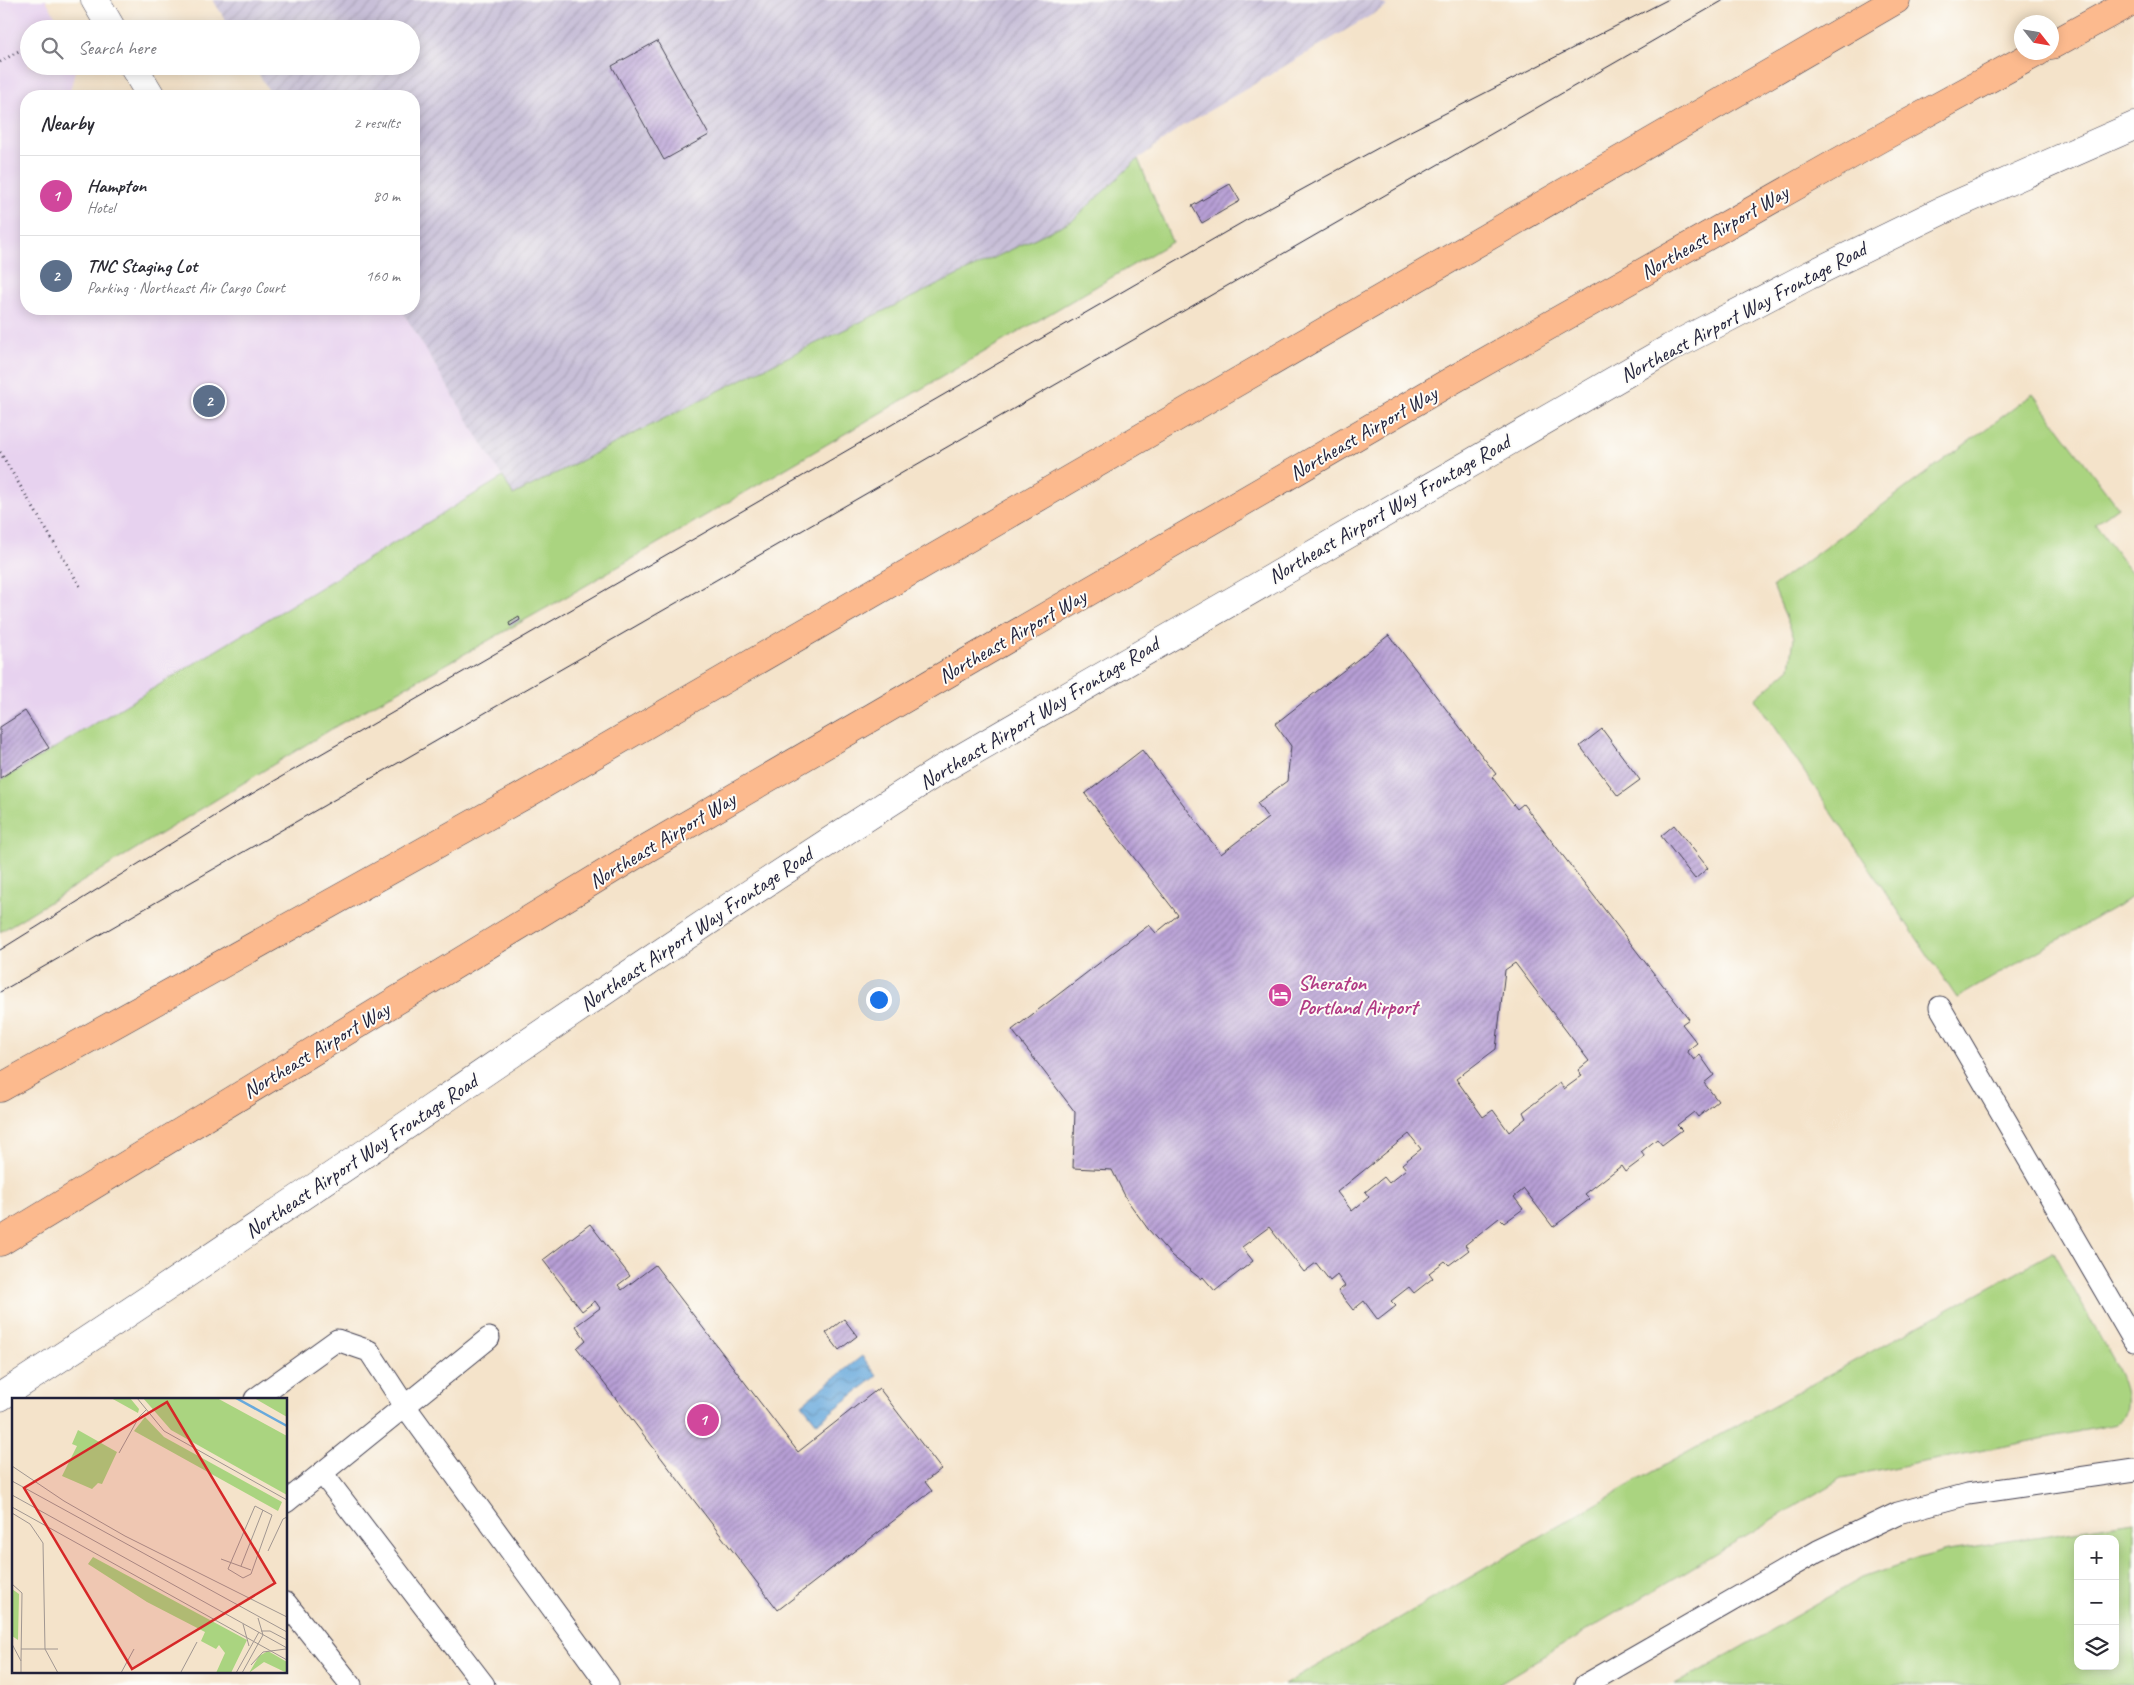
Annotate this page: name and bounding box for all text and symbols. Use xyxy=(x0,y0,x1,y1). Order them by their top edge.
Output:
north arrow xyxy=(2014,15,2059,60)
search box xyxy=(20,20,420,75)
icon: search xyxy=(38,34,66,62)
text: Search here xyxy=(78,36,155,60)
text: Nearby xyxy=(40,110,93,136)
text: 2 results xyxy=(353,113,400,133)
text: Hampton xyxy=(87,174,146,198)
street label: Northeast Airport Way xyxy=(1635,178,1794,285)
text: 1 xyxy=(52,186,60,206)
text: 80 m xyxy=(373,186,400,206)
text: Hotel xyxy=(87,198,115,218)
street label: Northeast Airport Way Frontage Road xyxy=(1615,235,1873,388)
text: TNC Staging Lot xyxy=(87,254,197,278)
text: 2 xyxy=(52,266,60,286)
text: 160 m xyxy=(366,266,400,286)
text: Parking · Northeast Air Cargo Court xyxy=(87,278,285,298)
street label: Northeast Airport Way xyxy=(1284,379,1443,486)
pin: 2 xyxy=(193,382,225,420)
street label: Northeast Airport Way Frontage Road xyxy=(1263,428,1517,589)
street label: Northeast Airport Way xyxy=(933,582,1092,689)
street label: Northeast Airport Way Frontage Road xyxy=(914,630,1166,795)
street label: Northeast Airport Way xyxy=(584,785,742,894)
street label: Northeast Airport Way Frontage Road xyxy=(575,840,820,1017)
place label: Sheraton Portland Airport xyxy=(1298,970,1420,1020)
hotel icon: Sheraton Portland Airport xyxy=(1267,982,1293,1008)
your location xyxy=(866,987,892,1013)
street label: Northeast Airport Way xyxy=(238,995,396,1104)
street label: Northeast Airport Way Frontage Road xyxy=(240,1067,485,1244)
inset map xyxy=(12,1398,288,1672)
pin: 1 xyxy=(687,1401,719,1439)
map controls xyxy=(2074,1535,2119,1670)
button: + xyxy=(2074,1535,2119,1580)
button: − xyxy=(2074,1580,2119,1625)
button: layers xyxy=(2074,1625,2119,1670)

